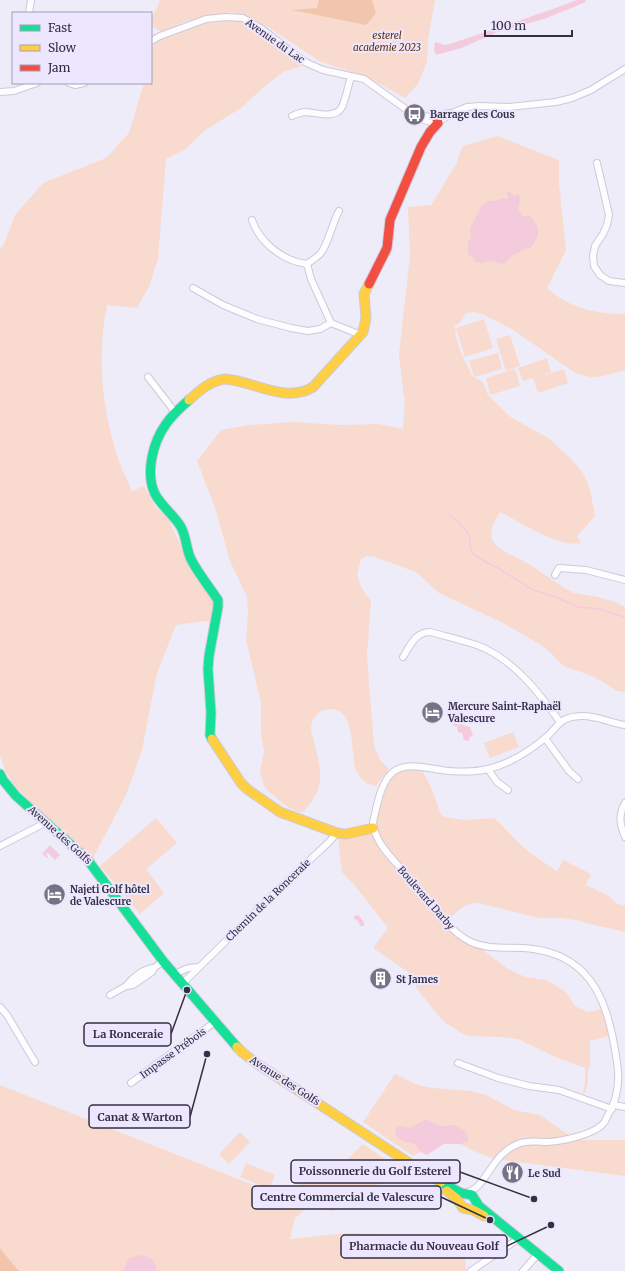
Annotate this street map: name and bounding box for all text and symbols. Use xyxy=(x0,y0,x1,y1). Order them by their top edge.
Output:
legend xyxy=(12,12,152,84)
scale bar xyxy=(485,12,572,38)
street label: Avenue du Lac xyxy=(242,15,307,66)
text: 100 m xyxy=(491,18,526,33)
text: Fast xyxy=(48,20,72,35)
park label: esterel academie 2023 xyxy=(353,29,421,54)
text: Slow xyxy=(48,40,77,55)
text: Jam xyxy=(47,60,71,75)
bus stop icon: Barrage des Cous xyxy=(402,101,428,127)
place label: Barrage des Cous xyxy=(430,108,515,121)
hotel icon: Mercure Saint-Raphaël Valescure xyxy=(420,699,446,725)
place label: Mercure Saint-Raphaël Valescure xyxy=(447,700,562,725)
street label: Avenue des Golfs xyxy=(25,802,95,867)
street label: Chemin de la Ronceraie xyxy=(223,856,313,944)
street label: Boulevard Darby xyxy=(395,864,457,933)
hotel icon: Najeti Golf hôtel de Valescure xyxy=(41,882,67,908)
place label: Najeti Golf hôtel de Valescure xyxy=(70,883,150,908)
building icon: St James xyxy=(368,966,394,992)
place label: St James xyxy=(396,973,438,986)
callout: La Ronceraie xyxy=(84,1023,171,1046)
street label: Impasse Prébois xyxy=(137,1025,209,1081)
text: La Ronceraie xyxy=(93,1027,163,1041)
street label: Avenue des Golfs xyxy=(247,1053,323,1109)
callout: Canat & Warton xyxy=(89,1105,190,1128)
text: Canat & Warton xyxy=(97,1110,183,1124)
callout: Poissonnerie du Golf Esterel xyxy=(291,1160,460,1183)
restaurant icon: Le Sud xyxy=(499,1160,525,1186)
text: Poissonnerie du Golf Esterel xyxy=(299,1164,452,1178)
place label: Le Sud xyxy=(528,1167,561,1180)
callout: Centre Commercial de Valescure xyxy=(252,1186,441,1209)
text: Centre Commercial de Valescure xyxy=(260,1190,434,1204)
callout: Pharmacie du Nouveau Golf xyxy=(341,1235,507,1258)
text: Pharmacie du Nouveau Golf xyxy=(349,1239,500,1253)

